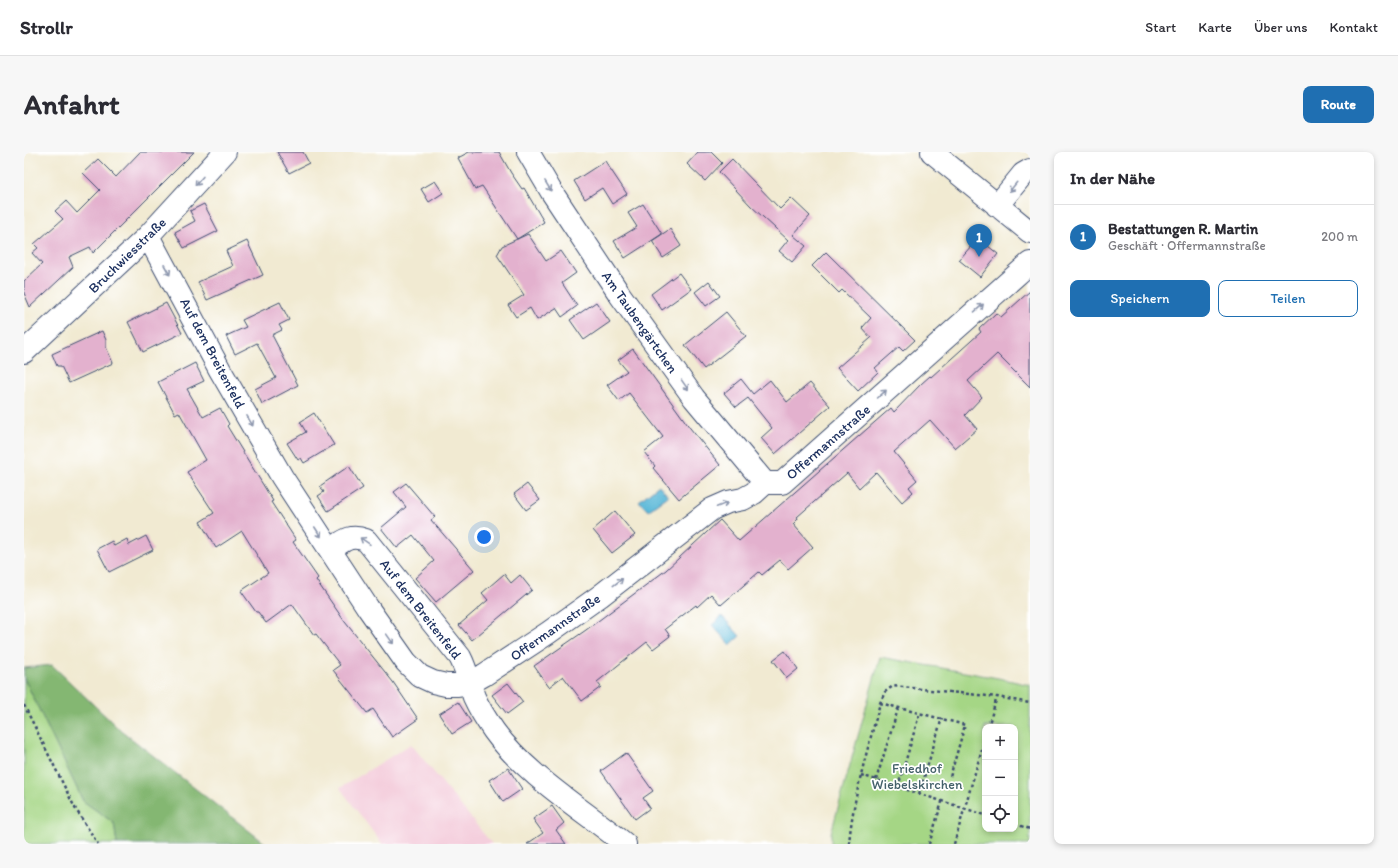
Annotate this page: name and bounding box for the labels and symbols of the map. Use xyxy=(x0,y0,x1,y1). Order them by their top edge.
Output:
one-way arrow xyxy=(194,175,203,186)
one-way arrow xyxy=(544,180,552,192)
one-way arrow xyxy=(1008,181,1017,192)
street label: Bruchwiesstraße xyxy=(85,214,170,297)
pin: 1 xyxy=(966,224,992,257)
one-way arrow xyxy=(164,264,172,276)
street label: Am Taubengärtchen xyxy=(598,268,681,377)
street label: Auf dem Breitenfeld xyxy=(176,295,249,412)
one-way arrow xyxy=(974,303,985,312)
one-way arrow xyxy=(681,379,689,390)
one-way arrow xyxy=(877,390,887,399)
street label: Offermannstraße xyxy=(783,401,874,484)
one-way arrow xyxy=(246,415,254,427)
one-way arrow xyxy=(715,501,727,508)
one-way arrow xyxy=(314,526,322,537)
your location xyxy=(474,527,494,547)
one-way arrow xyxy=(359,537,370,545)
street label: Auf dem Breitenfeld xyxy=(376,556,465,663)
one-way arrow xyxy=(612,578,623,586)
street label: Offermannstraße xyxy=(507,590,604,665)
one-way arrow xyxy=(386,634,395,645)
park label: Friedhof Wiebelskirchen xyxy=(872,760,963,793)

